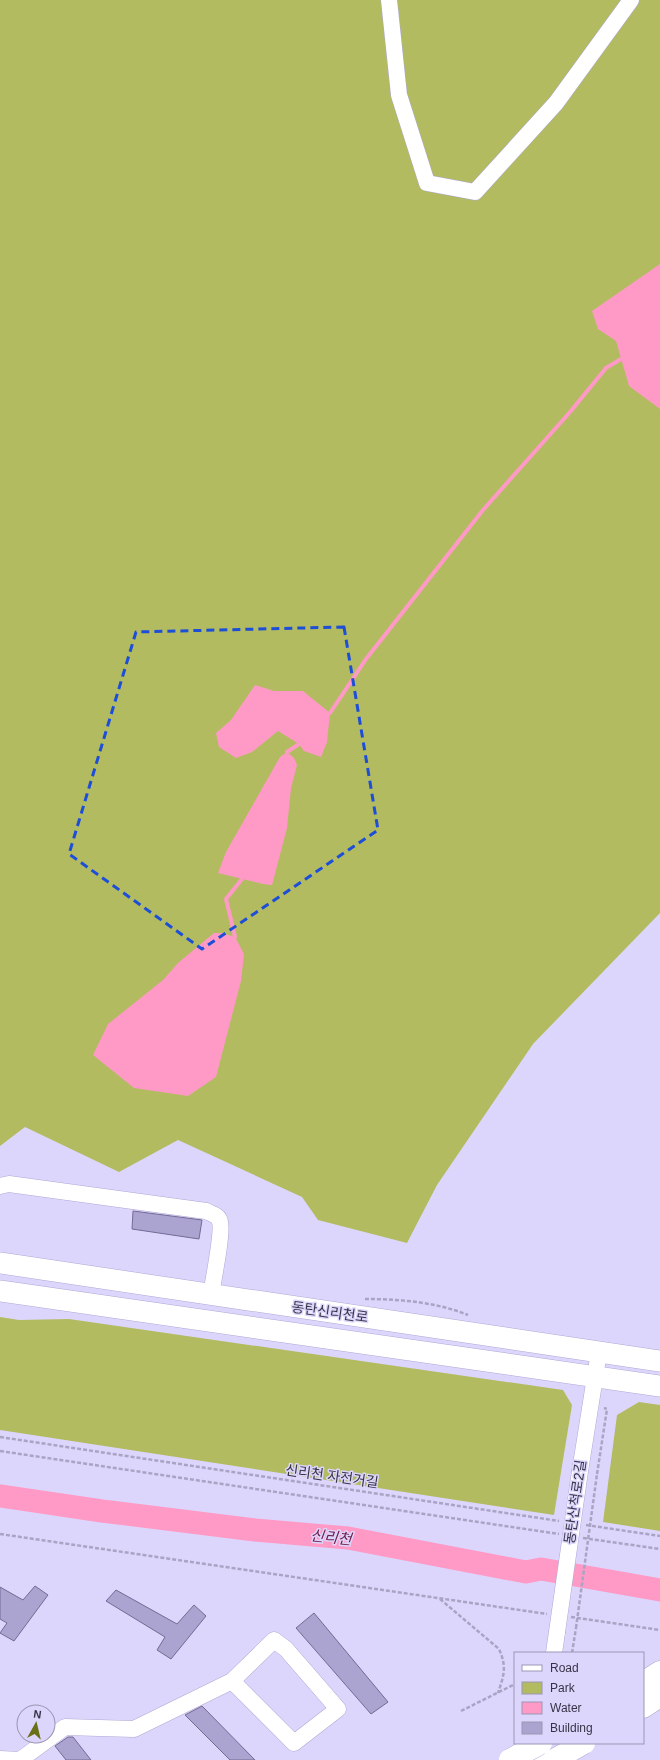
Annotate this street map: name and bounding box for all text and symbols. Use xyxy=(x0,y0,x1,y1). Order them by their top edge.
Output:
street label: 동탄신리천로 xyxy=(291,1299,369,1325)
street label: 동탄산척로2길 xyxy=(561,1459,589,1545)
street label: 신리천 자전거길 xyxy=(284,1462,380,1490)
water label: 신리천 xyxy=(310,1526,355,1548)
legend xyxy=(514,1652,644,1744)
text: Road xyxy=(550,1661,579,1675)
text: Park xyxy=(550,1681,576,1695)
text: Water xyxy=(550,1701,582,1715)
north arrow xyxy=(16,1704,56,1744)
text: N xyxy=(33,1708,42,1721)
text: Building xyxy=(550,1721,593,1735)

